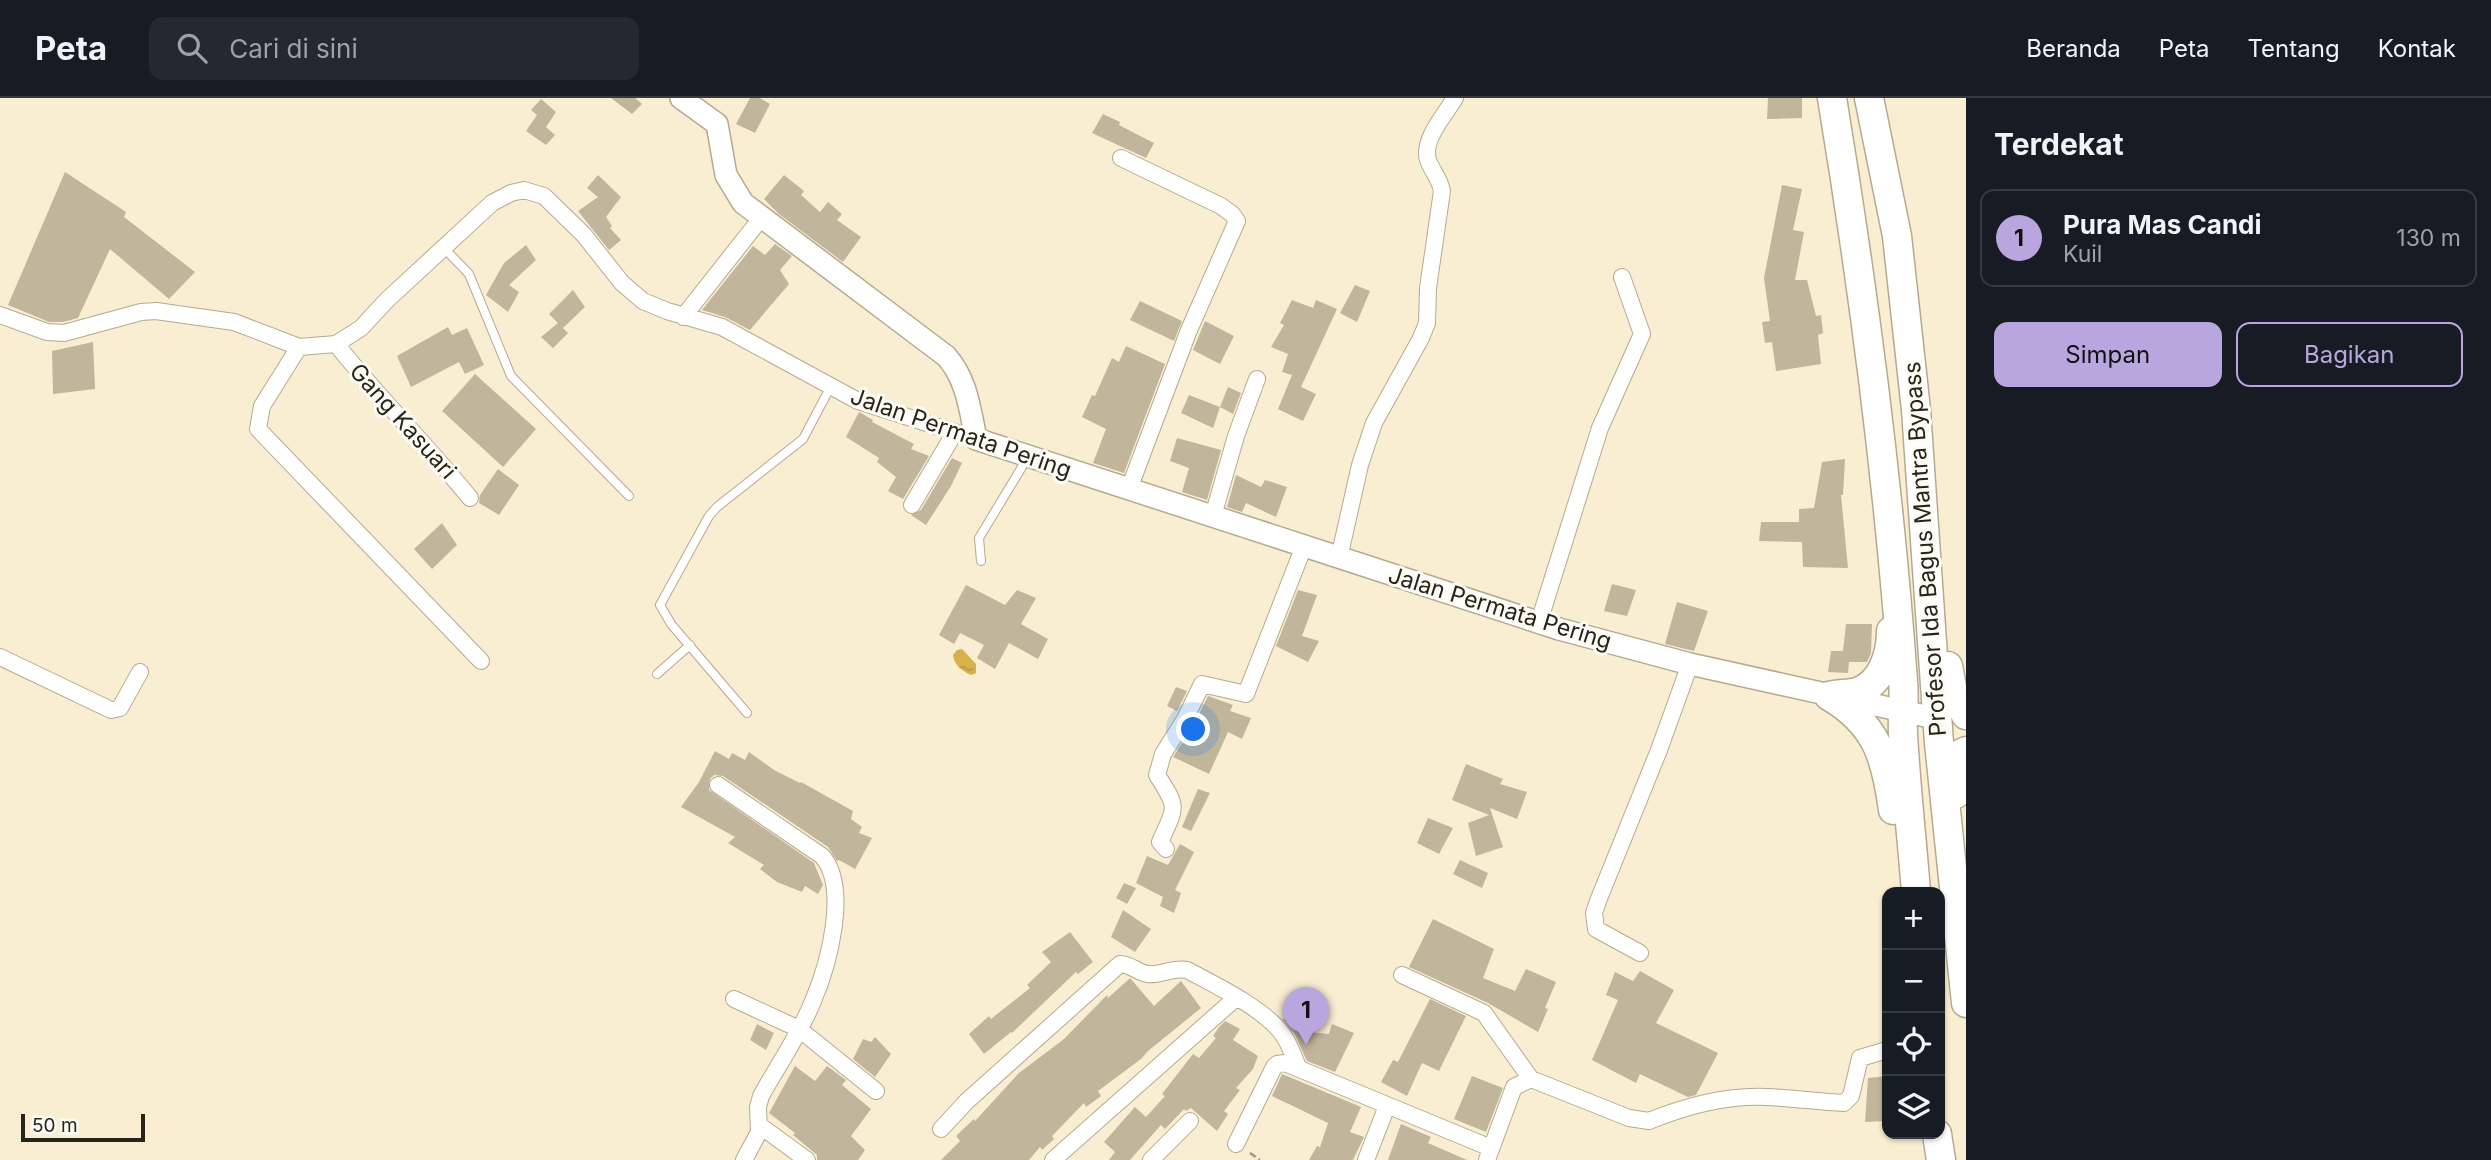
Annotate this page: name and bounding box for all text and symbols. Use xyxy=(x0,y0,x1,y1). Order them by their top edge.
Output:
search box xyxy=(149,17,639,80)
text: Peta xyxy=(35,28,107,68)
icon: search xyxy=(173,29,211,67)
text: Cari di sini xyxy=(229,33,358,64)
text: Beranda xyxy=(2026,34,2121,63)
text: Peta xyxy=(2159,34,2209,63)
text: Tentang xyxy=(2247,34,2340,63)
text: Kontak xyxy=(2378,34,2456,63)
text: Terdekat xyxy=(1994,126,2124,162)
text: Pura Mas Candi xyxy=(2063,209,2262,240)
text: 1 xyxy=(2014,224,2024,252)
text: 130 m xyxy=(2396,224,2461,252)
text: Kuil xyxy=(2063,240,2102,268)
button: Simpan xyxy=(1994,322,2222,387)
button: Bagikan xyxy=(2236,322,2463,387)
street label: Gang Kasuari xyxy=(344,357,462,485)
street label: Profesor Ida Bagus Mantra Bypass xyxy=(1898,361,1952,737)
street label: Jalan Permata Pering xyxy=(847,382,1075,484)
street label: Jalan Permata Pering xyxy=(1385,561,1615,655)
your location xyxy=(1176,712,1210,746)
map controls xyxy=(1882,887,1945,1139)
button: + xyxy=(1882,887,1945,950)
button: − xyxy=(1882,950,1945,1013)
pin: 1 xyxy=(1283,987,1329,1045)
button: locate xyxy=(1882,1013,1945,1076)
button: layers xyxy=(1882,1076,1945,1139)
scale bar xyxy=(21,1111,145,1143)
text: 50 m xyxy=(32,1114,78,1137)

